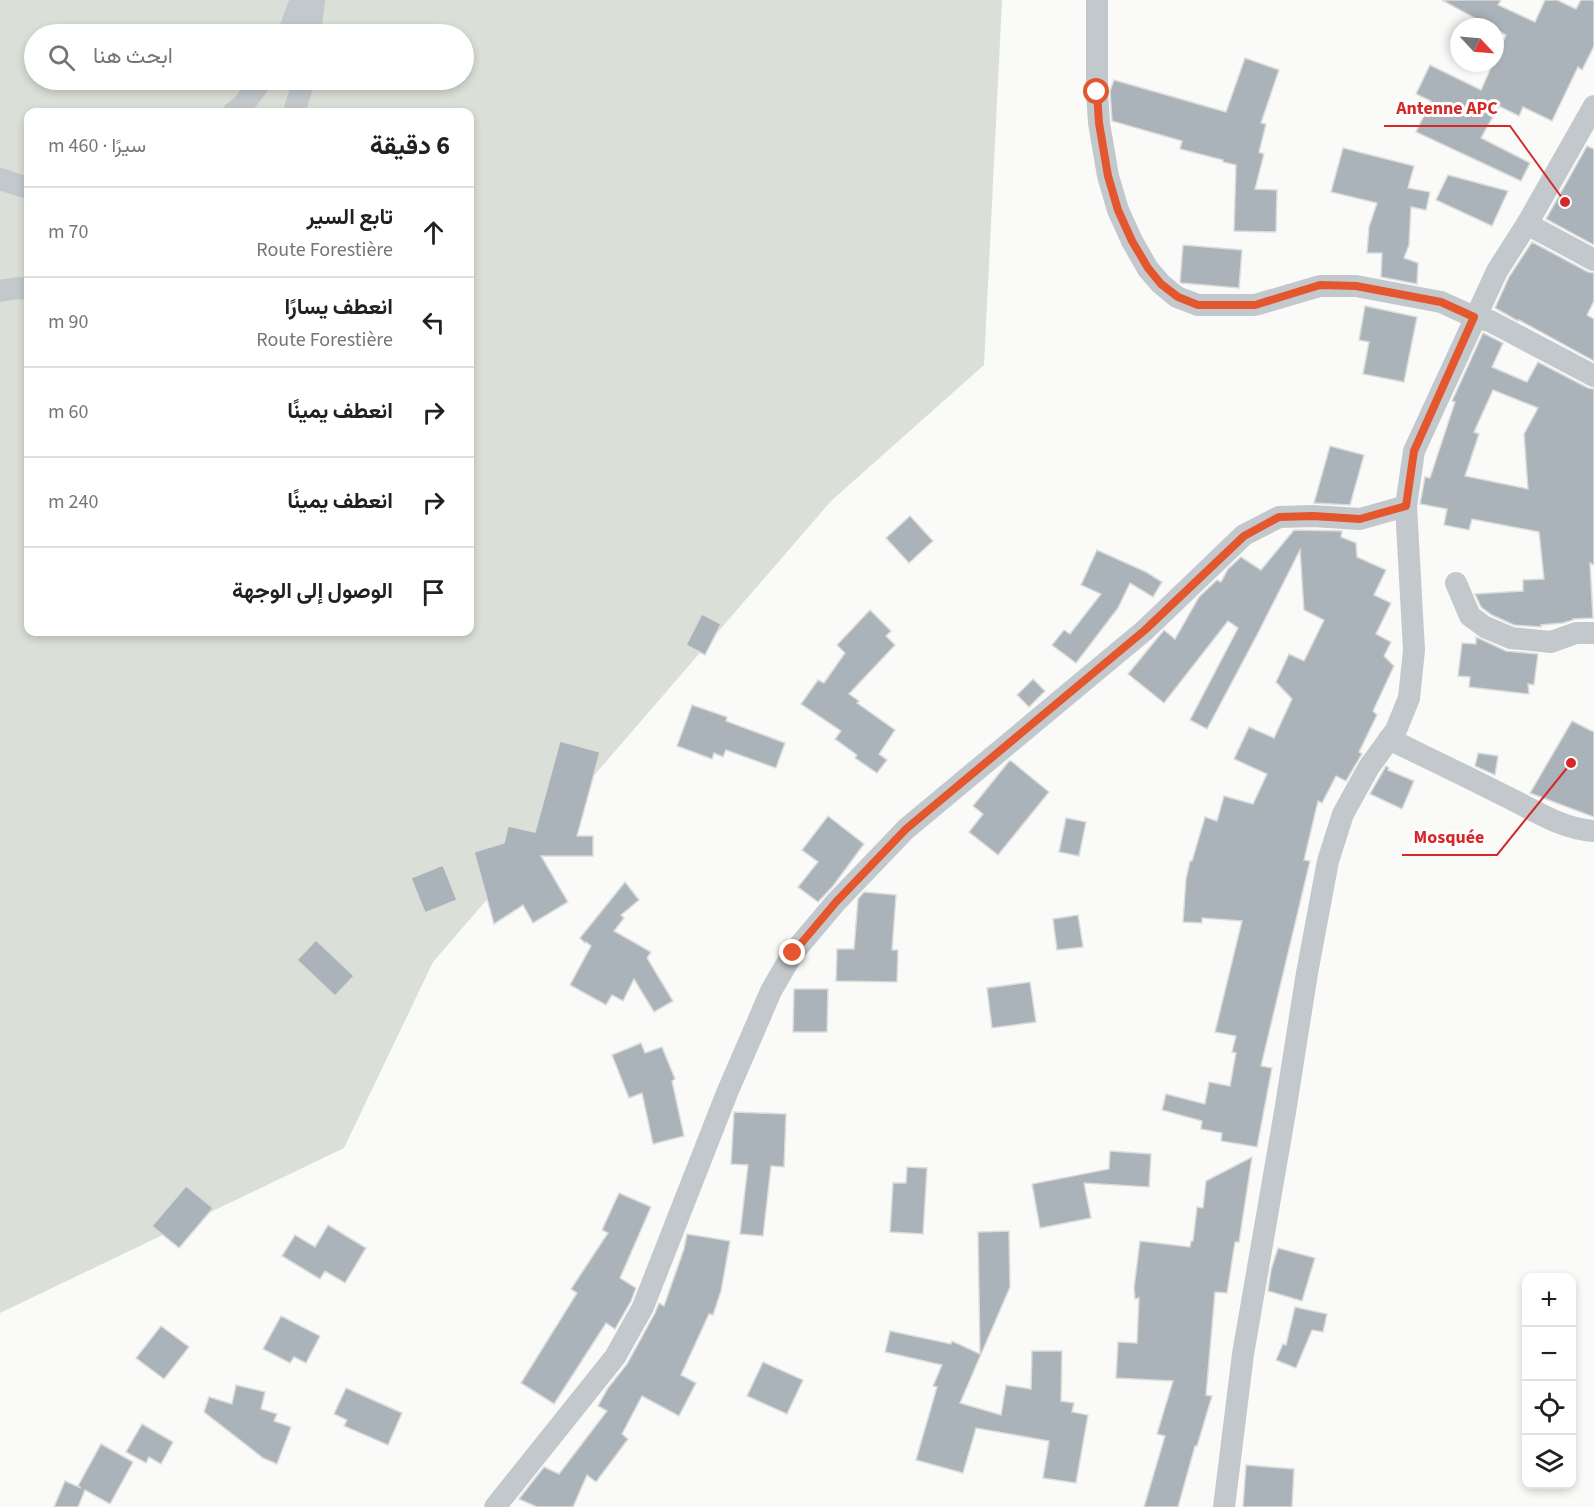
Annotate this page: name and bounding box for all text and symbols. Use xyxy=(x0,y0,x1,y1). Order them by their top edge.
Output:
north arrow xyxy=(1450,18,1504,72)
search box xyxy=(24,24,474,90)
text: ابحث هنا xyxy=(93,40,173,72)
icon: search xyxy=(45,41,78,74)
route start xyxy=(1083,78,1109,104)
callout: Antenne APC xyxy=(1384,90,1510,126)
text: Antenne APC xyxy=(1395,96,1498,121)
text: 6 دقيقة xyxy=(370,127,450,164)
text: سيرًا · 460 m xyxy=(48,132,146,160)
text: تابع السير xyxy=(307,201,393,233)
icon: ahead xyxy=(417,216,450,249)
text: 70 m xyxy=(48,218,88,246)
text: Route Forestière xyxy=(256,236,393,264)
text: انعطف يسارًا xyxy=(284,291,393,323)
icon: left xyxy=(417,306,450,339)
text: 90 m xyxy=(48,308,88,336)
text: Route Forestière xyxy=(256,326,393,354)
text: انعطف يمينًا xyxy=(287,395,393,427)
icon: right xyxy=(417,396,450,429)
text: 60 m xyxy=(48,398,88,426)
text: انعطف يمينًا xyxy=(287,485,393,517)
icon: right xyxy=(417,486,450,519)
text: 240 m xyxy=(48,488,98,516)
text: الوصول إلى الوجهة xyxy=(232,575,393,607)
icon: arrive xyxy=(417,576,450,609)
callout: Mosquée xyxy=(1402,819,1497,855)
text: Mosquée xyxy=(1414,825,1484,850)
route end xyxy=(779,939,805,965)
map controls xyxy=(1522,1273,1576,1489)
button: + xyxy=(1522,1273,1576,1327)
button: − xyxy=(1522,1327,1576,1381)
button: locate xyxy=(1522,1381,1576,1435)
button: layers xyxy=(1522,1435,1576,1489)

